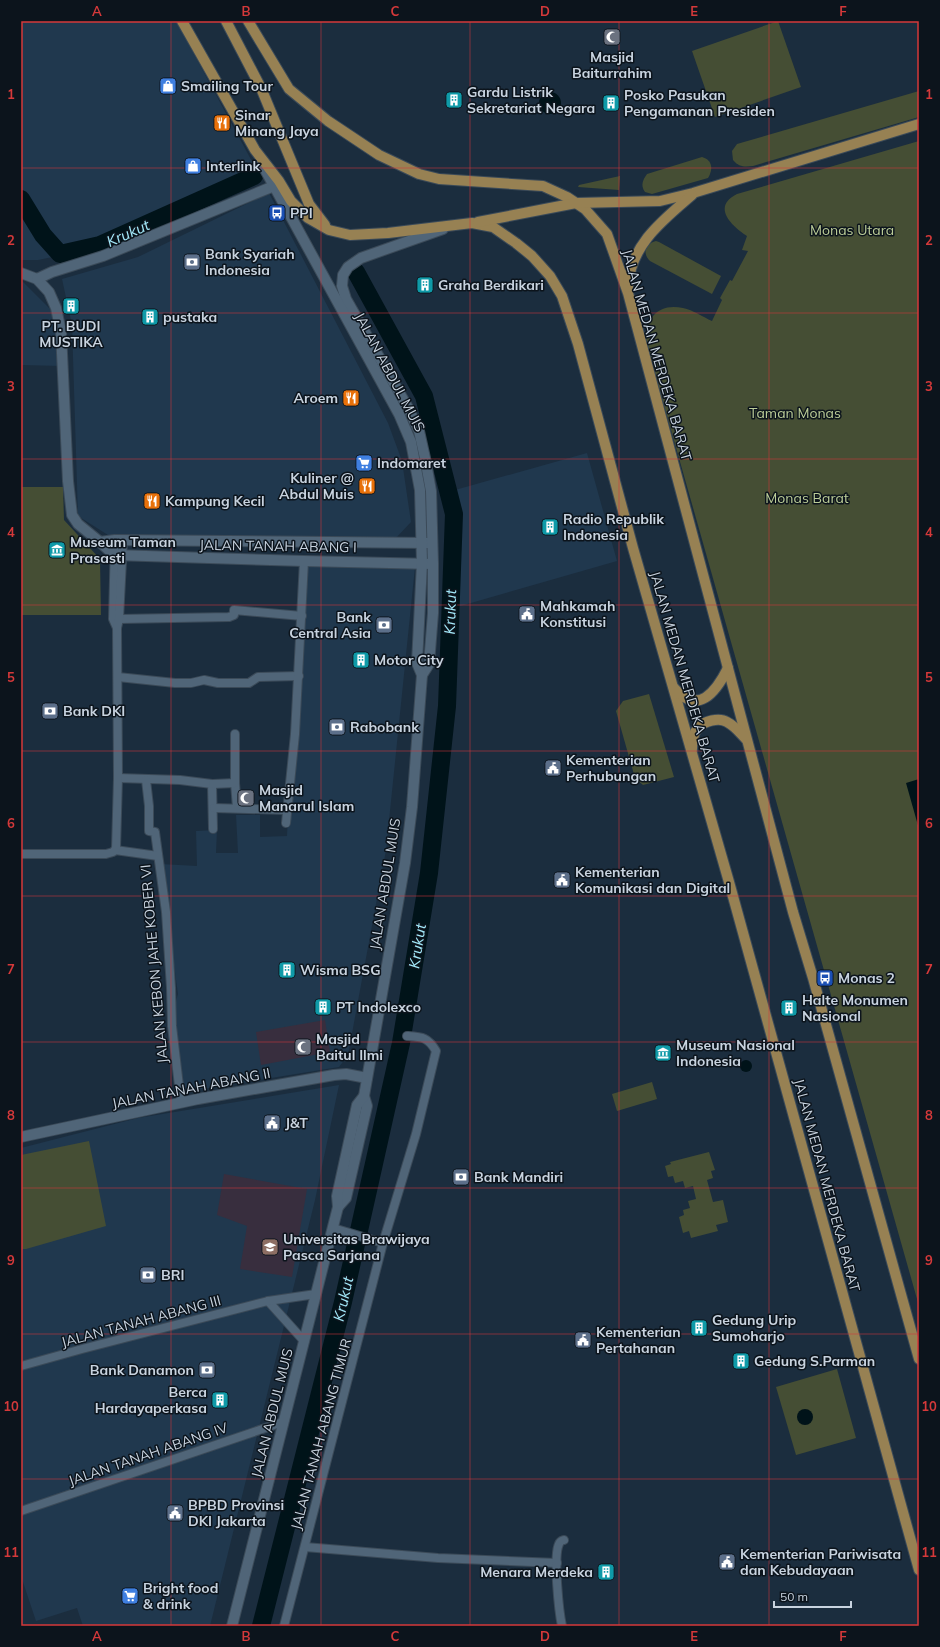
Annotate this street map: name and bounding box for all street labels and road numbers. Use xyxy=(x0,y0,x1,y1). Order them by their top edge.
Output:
street label: JALAN MEDAN MERDEKA BARAT xyxy=(618,247,696,464)
street label: JALAN ABDUL MUIS xyxy=(351,309,429,435)
street label: JALAN TANAH ABANG I xyxy=(199,536,357,556)
street label: JALAN MEDAN MERDEKA BARAT xyxy=(646,569,724,786)
street label: JALAN ABDUL MUIS xyxy=(366,817,404,951)
street label: JALAN KEBON JAHE KOBER VI xyxy=(136,864,172,1064)
street label: JALAN TANAH ABANG II xyxy=(110,1064,272,1112)
street label: JALAN MEDAN MERDEKA BARAT xyxy=(790,1077,864,1294)
street label: JALAN TANAH ABANG III xyxy=(59,1291,223,1351)
street label: JALAN TANAH ABANG TIMUR xyxy=(287,1336,355,1532)
street label: JALAN ABDUL MUIS xyxy=(247,1346,297,1480)
street label: JALAN TANAH ABANG IV xyxy=(66,1418,230,1490)

